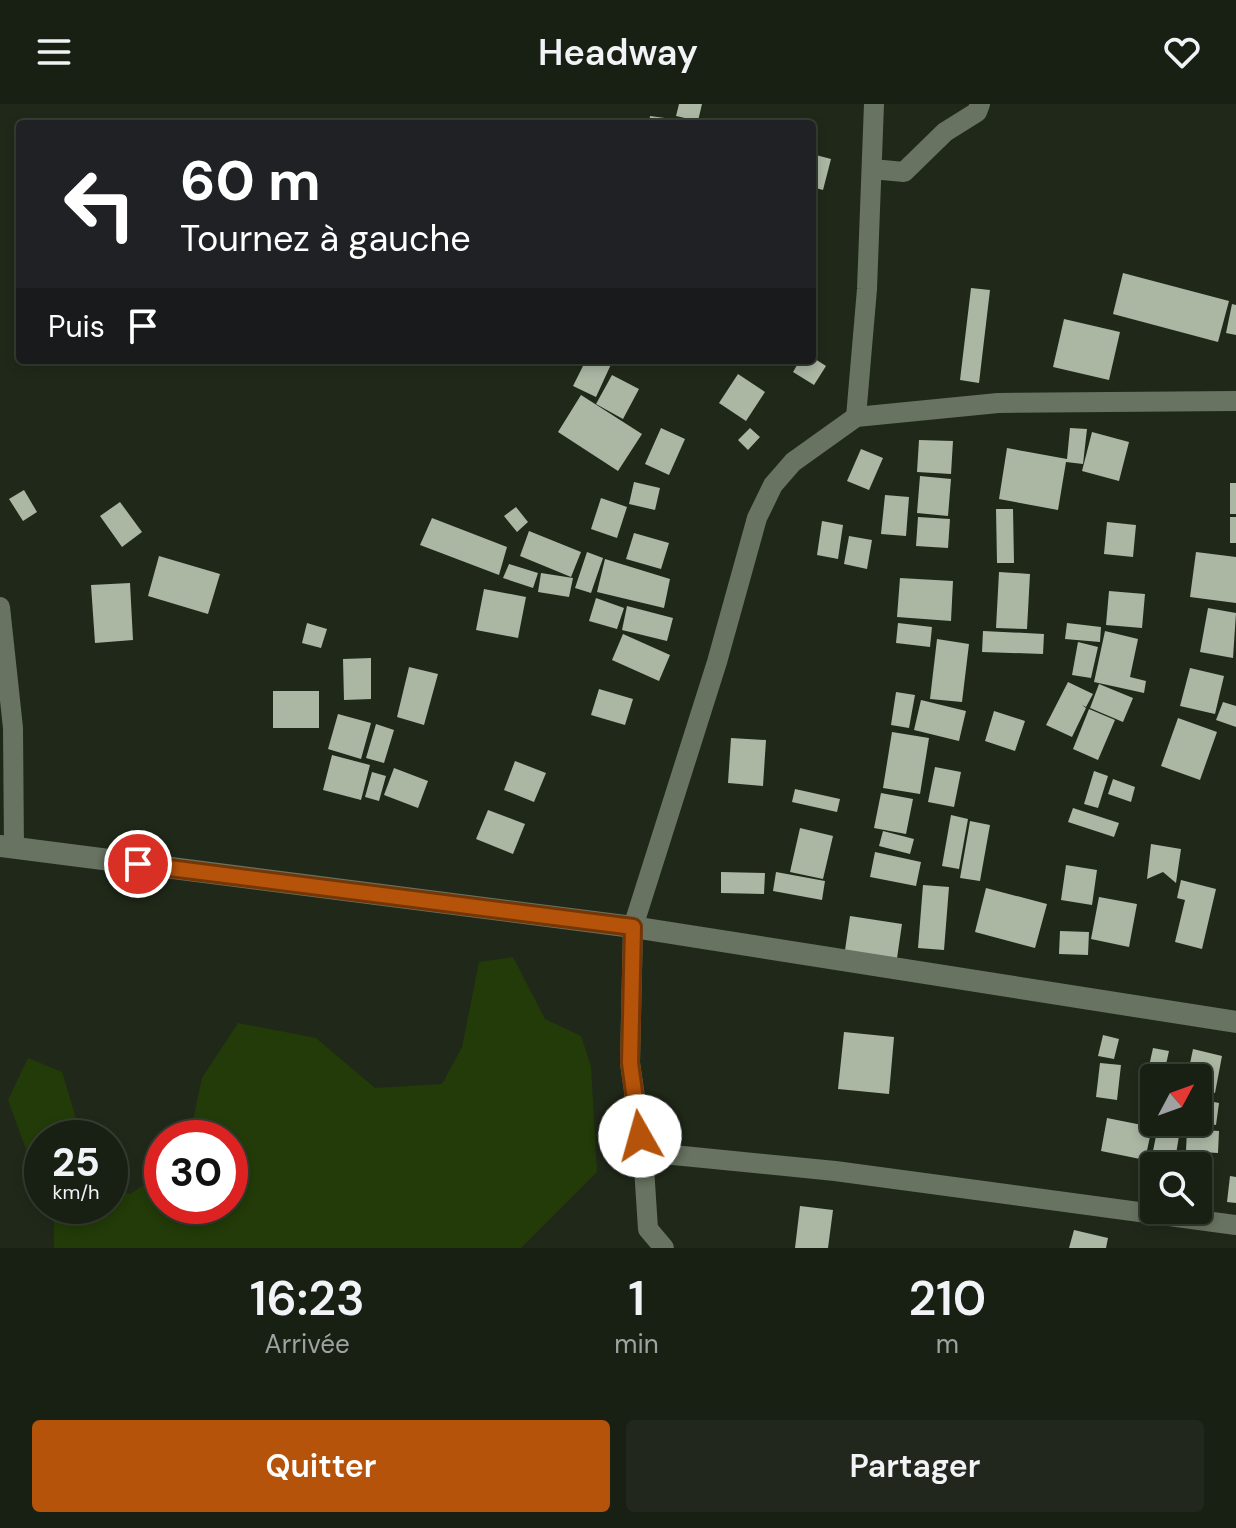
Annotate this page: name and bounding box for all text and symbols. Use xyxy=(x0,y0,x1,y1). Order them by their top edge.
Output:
text: Headway xyxy=(538,29,698,76)
icon: menu xyxy=(32,30,76,74)
icon: heart xyxy=(1160,30,1204,74)
text: 60 m xyxy=(180,144,321,217)
icon: left xyxy=(48,152,152,256)
text: Tournez à gauche xyxy=(180,215,471,262)
icon: arrive xyxy=(121,304,165,348)
text: Puis xyxy=(48,307,105,346)
pin xyxy=(104,830,172,898)
icon: arrive xyxy=(116,842,160,886)
north arrow xyxy=(1140,1064,1212,1136)
map controls xyxy=(1140,1064,1212,1224)
position arrow xyxy=(598,1094,682,1178)
speed limit sign: 30 xyxy=(144,1120,248,1224)
text: 25 xyxy=(52,1136,100,1188)
button: search xyxy=(1140,1152,1212,1224)
text: km/h xyxy=(52,1179,100,1205)
text: 16:23 xyxy=(250,1267,365,1330)
text: 1 xyxy=(628,1267,645,1330)
text: 210 xyxy=(908,1267,986,1330)
text: Arrivée xyxy=(265,1327,350,1361)
text: min xyxy=(614,1327,659,1361)
text: m xyxy=(936,1327,959,1361)
button: Quitter xyxy=(32,1420,610,1512)
button: Partager xyxy=(626,1420,1204,1512)

